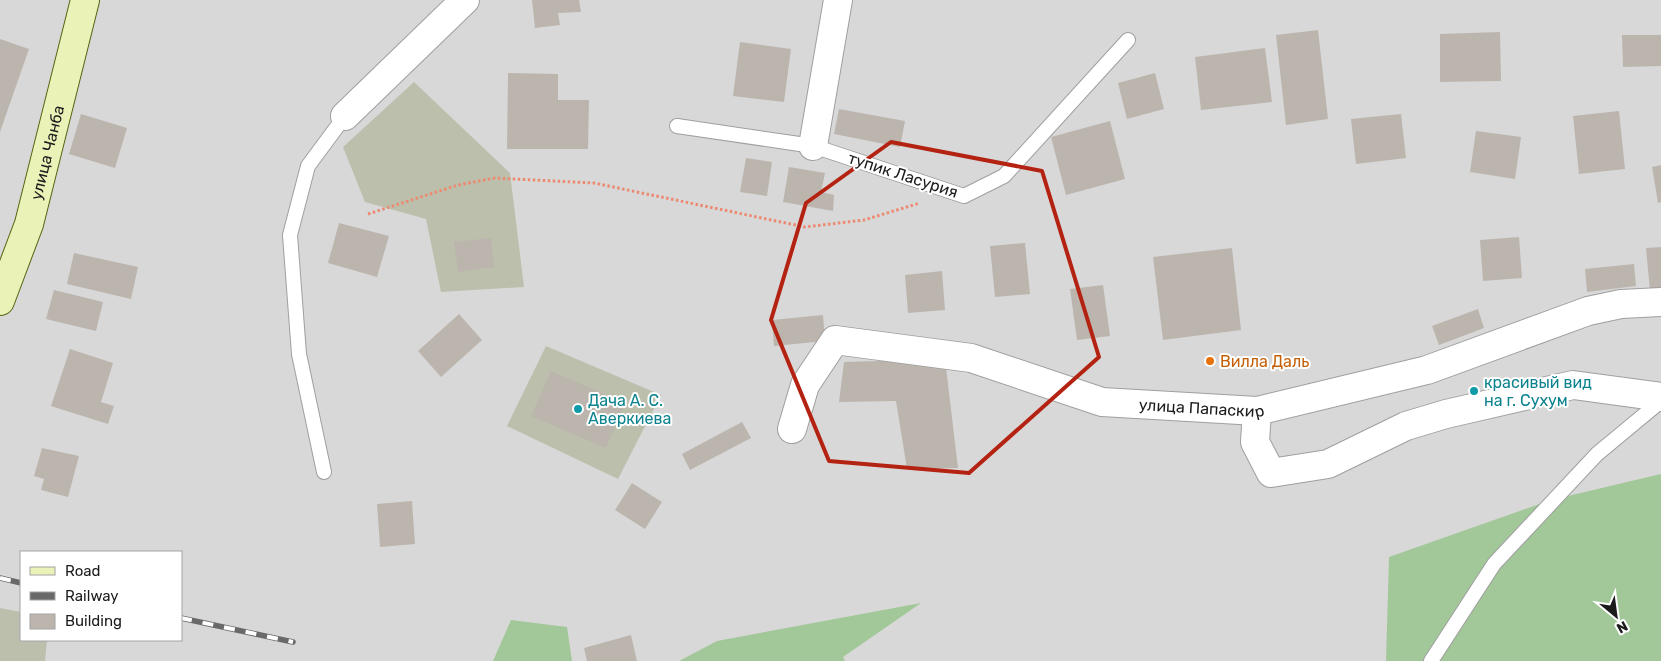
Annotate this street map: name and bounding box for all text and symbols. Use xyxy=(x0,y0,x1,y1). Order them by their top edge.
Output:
street label: улица Чанба xyxy=(26,103,68,202)
street label: тупик Ласурия xyxy=(846,148,960,202)
place label: Вилла Даль xyxy=(1220,352,1309,371)
marker: Вилла Даль xyxy=(1204,355,1216,367)
place label: красивый вид на г. Сухум xyxy=(1484,373,1592,410)
marker: красивый вид на г. Сухум xyxy=(1468,385,1480,397)
place label: Дача А. С. Аверкиева xyxy=(588,391,671,428)
street label: улица Папаскир xyxy=(1138,395,1266,421)
marker: Дача А. С. Аверкиева xyxy=(572,403,584,415)
legend xyxy=(20,551,182,641)
text: Road xyxy=(65,562,101,580)
text: Railway xyxy=(65,587,119,605)
north arrow xyxy=(1591,591,1641,641)
text: Building xyxy=(65,612,122,630)
text: N xyxy=(1614,617,1631,637)

